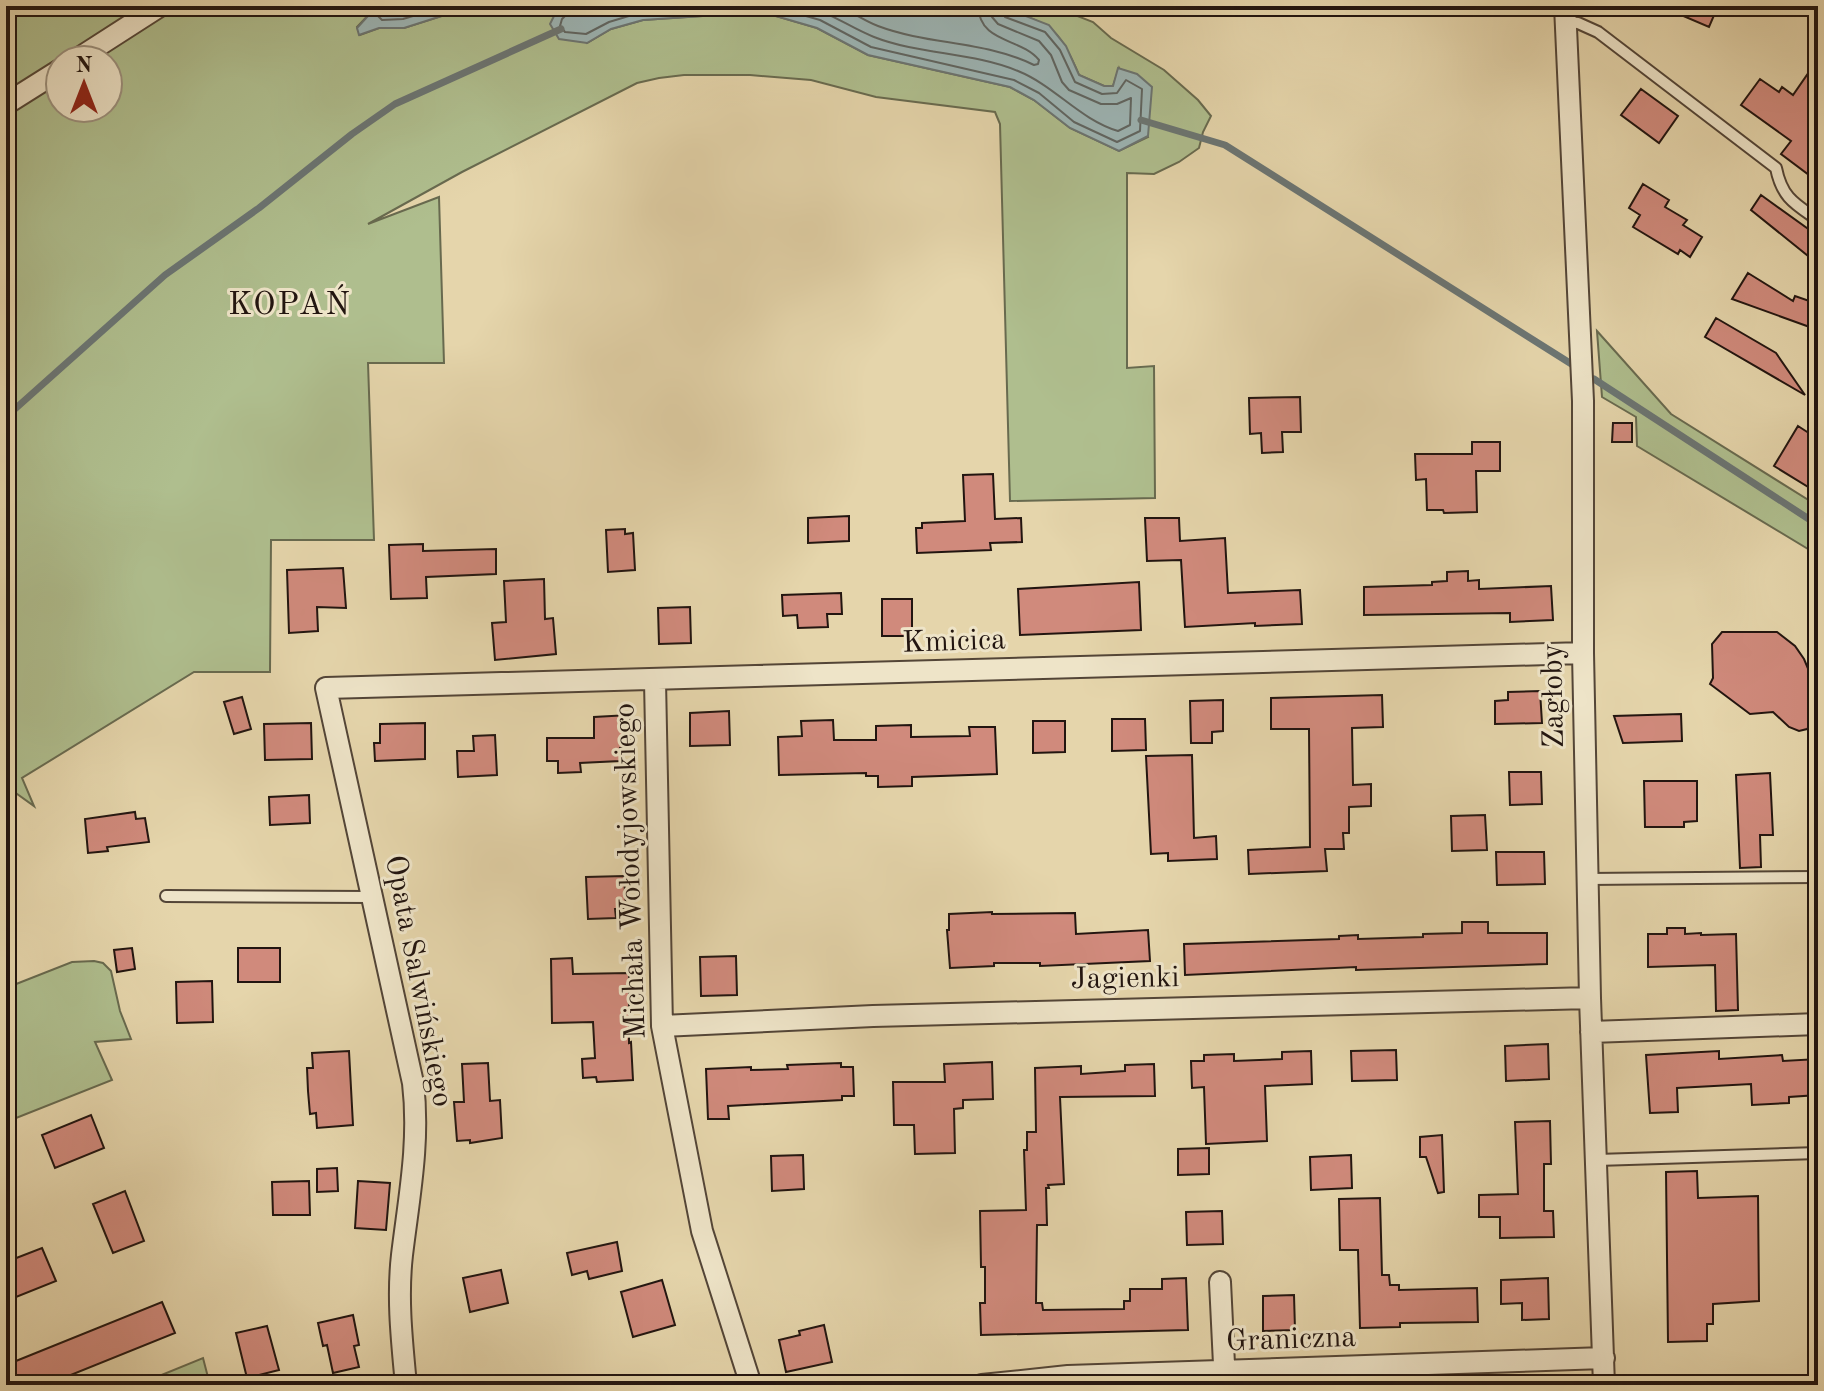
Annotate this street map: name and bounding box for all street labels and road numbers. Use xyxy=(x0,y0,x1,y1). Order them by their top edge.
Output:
street label: Kmicica xyxy=(902,625,1007,659)
street label: Zagłoby xyxy=(1538,643,1570,749)
street label: Michała Wołodyjowskiego xyxy=(610,702,652,1040)
street label: Opata Salwińskiego xyxy=(379,853,457,1109)
street label: Jagienki xyxy=(1070,963,1180,995)
street label: Graniczna xyxy=(1225,1323,1357,1357)

